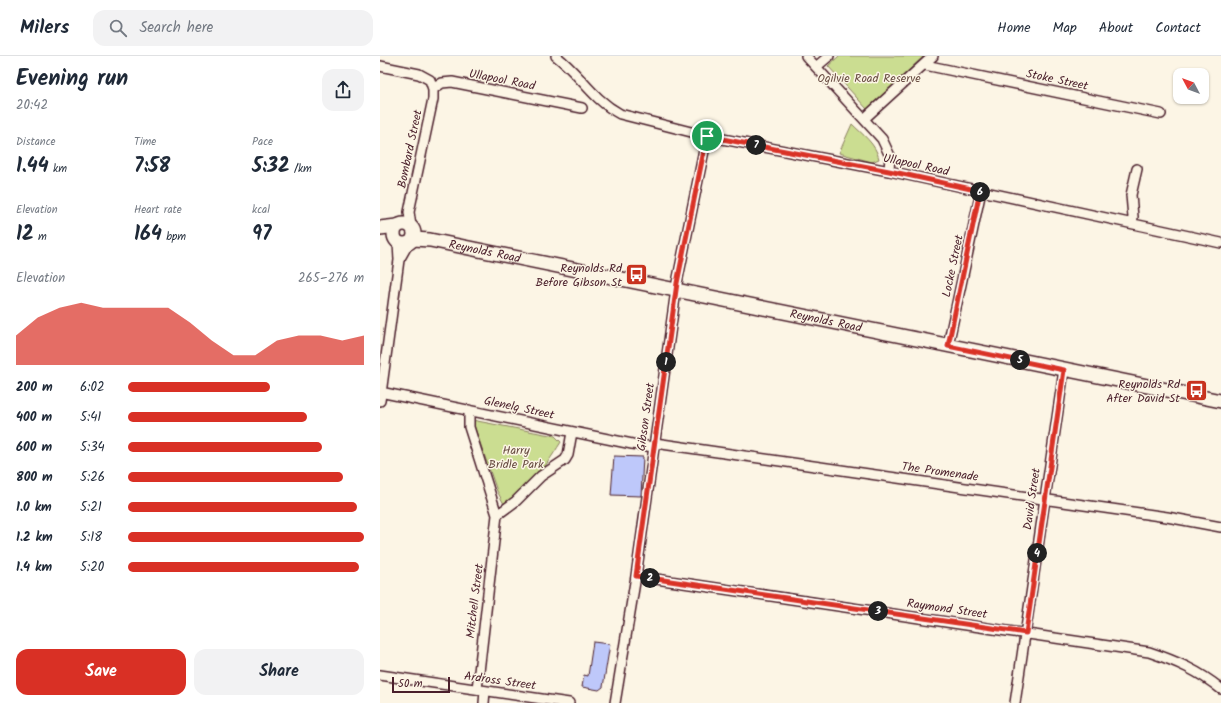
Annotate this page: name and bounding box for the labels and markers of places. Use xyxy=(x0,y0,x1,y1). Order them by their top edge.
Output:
pin xyxy=(690,119,724,153)
pin: 7 xyxy=(746,135,766,155)
pin: 6 xyxy=(970,182,990,202)
place label: Reynolds Rd Before Gibson St xyxy=(536,259,623,292)
bus stop icon: Reynolds Rd Before Gibson St xyxy=(624,262,650,288)
pin: 5 xyxy=(1010,350,1030,370)
pin: 1 xyxy=(656,352,676,372)
place label: Reynolds Rd After David St xyxy=(1106,375,1181,408)
bus stop icon: Reynolds Rd After David St xyxy=(1183,378,1209,404)
pin: 4 xyxy=(1027,543,1047,563)
pin: 2 xyxy=(640,568,660,588)
pin: 3 xyxy=(868,601,888,621)

